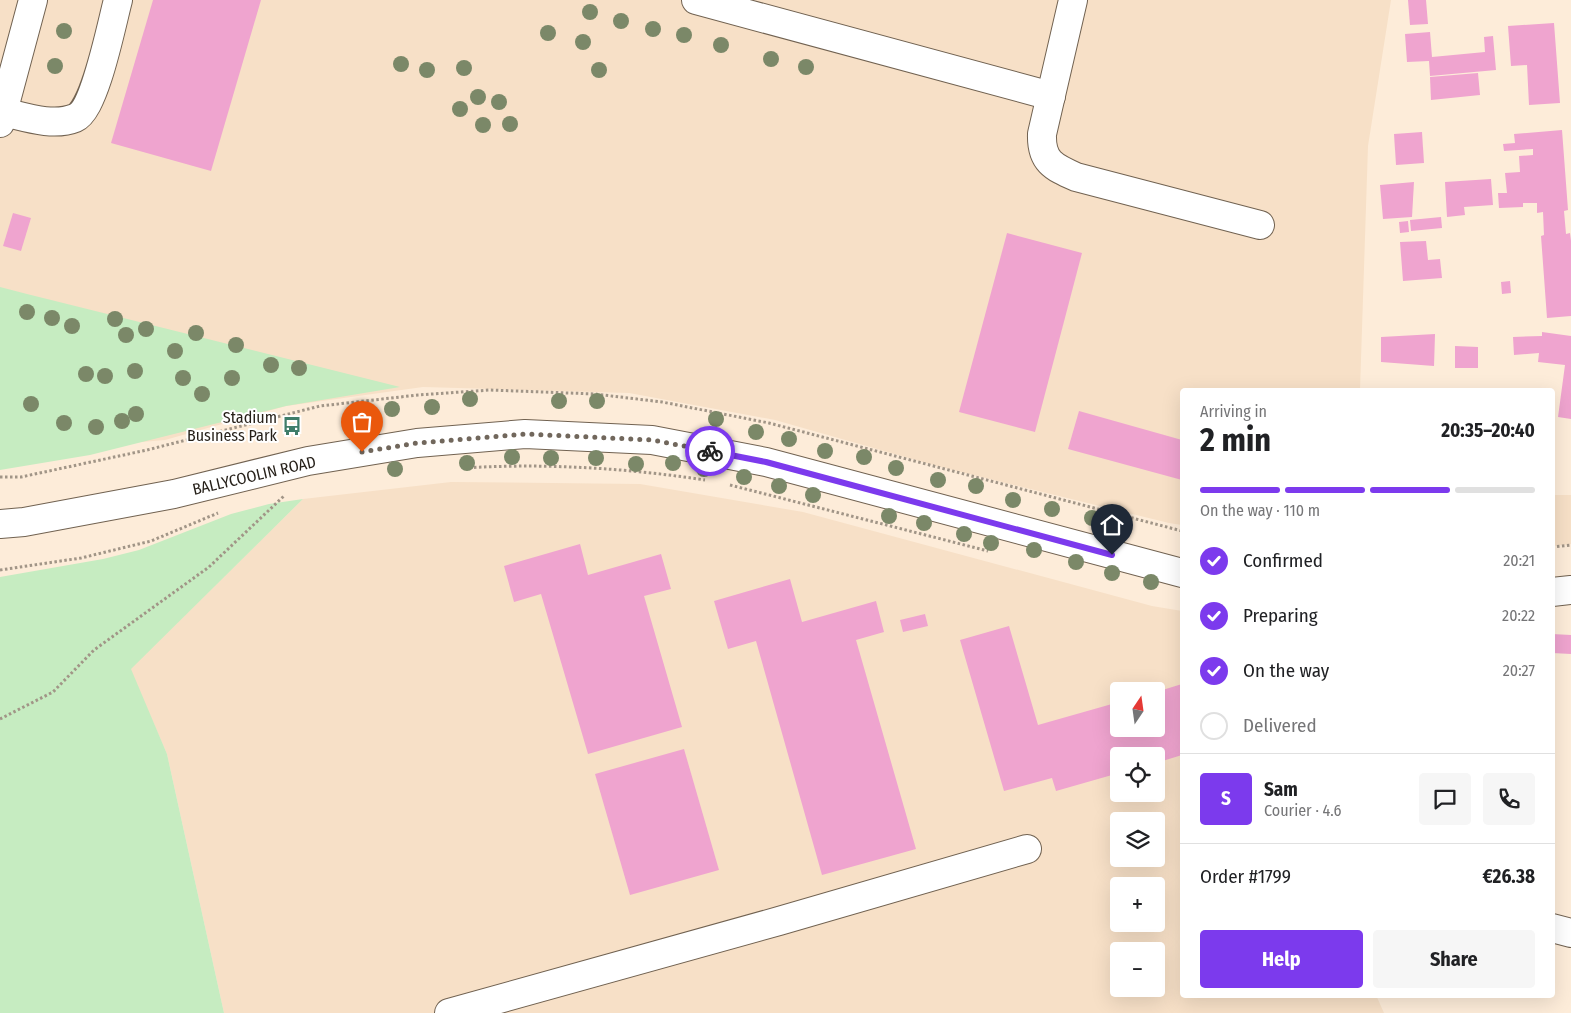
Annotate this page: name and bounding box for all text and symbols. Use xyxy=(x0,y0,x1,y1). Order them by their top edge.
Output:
pin xyxy=(341,401,383,452)
text: Arriving in xyxy=(1200,402,1267,421)
place label: Stadium Business Park xyxy=(187,408,278,445)
icon: bag xyxy=(348,408,376,436)
bus stop icon: Stadium Business Park xyxy=(281,415,303,437)
text: 20:35–20:40 xyxy=(1441,419,1535,442)
text: 2 min xyxy=(1200,421,1271,459)
courier xyxy=(685,426,735,476)
icon: bike xyxy=(696,437,724,465)
street label: BALLYCOOLIN ROAD xyxy=(191,452,318,499)
text: On the way · 110 m xyxy=(1200,501,1320,520)
pin xyxy=(1091,504,1133,555)
icon: home xyxy=(1098,511,1126,539)
icon: check xyxy=(1200,547,1228,575)
text: Confirmed xyxy=(1243,549,1323,572)
text: 20:21 xyxy=(1503,551,1535,570)
icon: check xyxy=(1200,602,1228,630)
text: Preparing xyxy=(1243,604,1318,627)
text: 20:22 xyxy=(1502,606,1535,625)
icon: check xyxy=(1200,657,1228,685)
text: On the way xyxy=(1243,659,1329,682)
text: 20:27 xyxy=(1503,661,1535,680)
north arrow xyxy=(1110,682,1165,738)
map controls xyxy=(1110,682,1165,997)
text: Delivered xyxy=(1243,714,1317,737)
button: locate xyxy=(1110,747,1165,802)
button: chat xyxy=(1419,773,1471,825)
button: phone xyxy=(1483,773,1535,825)
text: Sam xyxy=(1264,778,1298,801)
text: S xyxy=(1221,787,1231,810)
text: Courier · 4.6 xyxy=(1264,801,1342,820)
button: layers xyxy=(1110,812,1165,867)
text: Order #1799 xyxy=(1200,865,1291,888)
text: €26.38 xyxy=(1483,865,1535,888)
button: + xyxy=(1110,877,1165,932)
button: Help xyxy=(1200,930,1363,988)
button: Share xyxy=(1373,930,1535,988)
button: − xyxy=(1110,942,1165,997)

